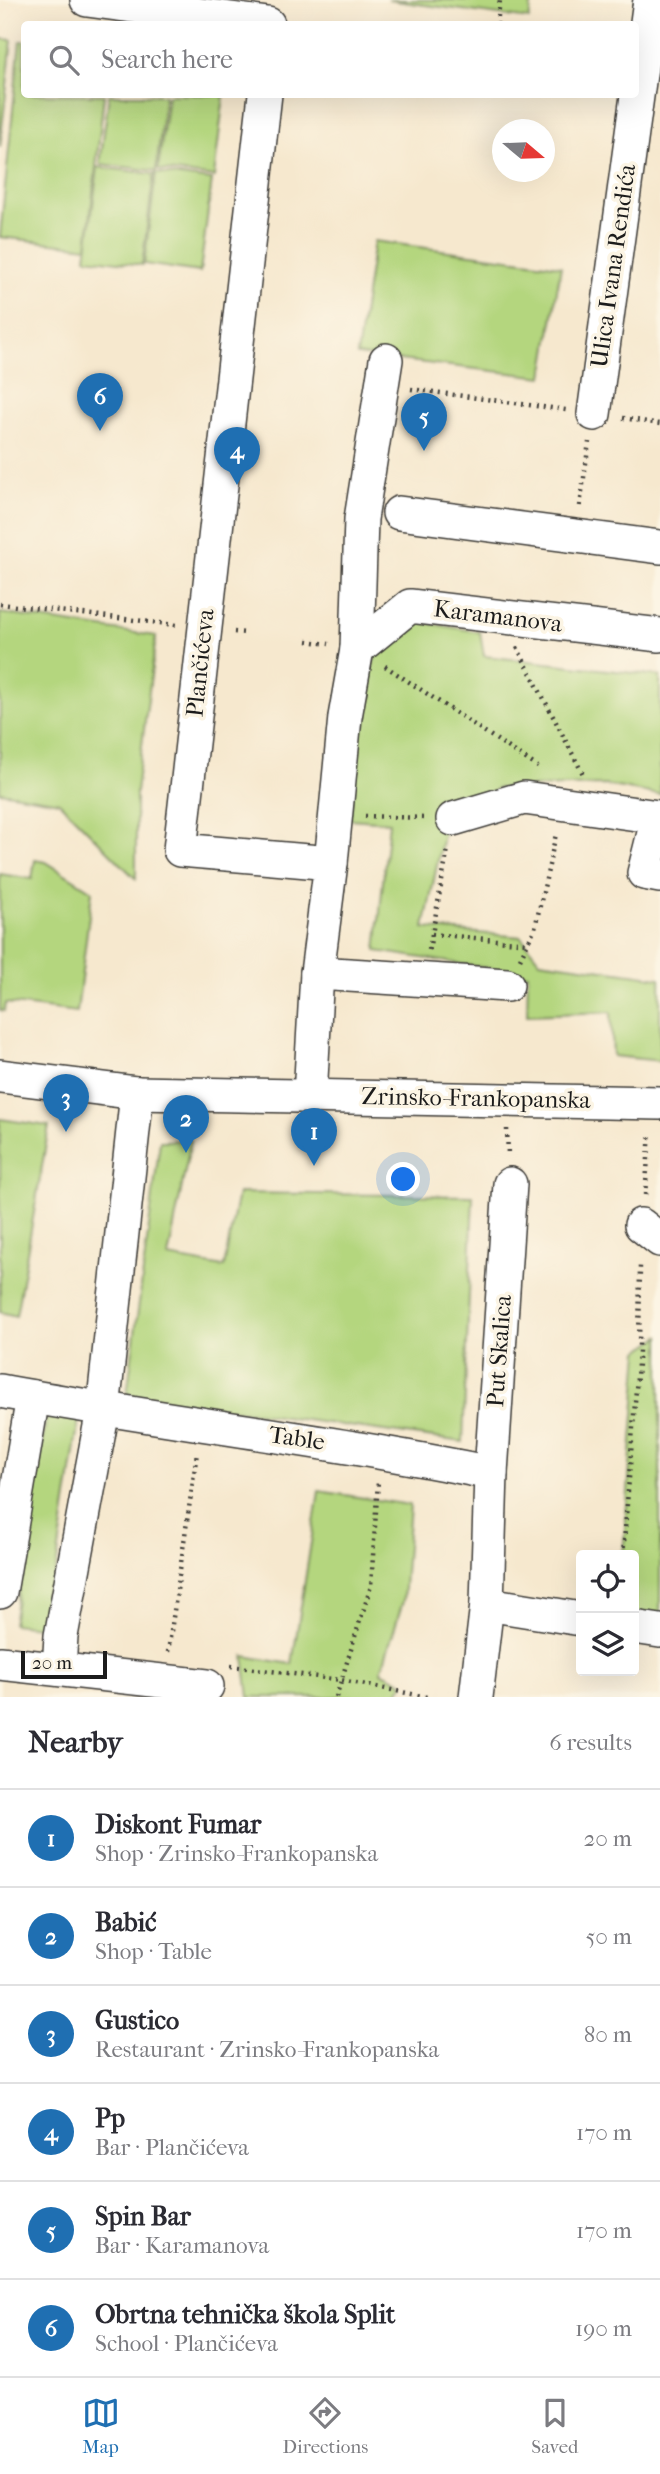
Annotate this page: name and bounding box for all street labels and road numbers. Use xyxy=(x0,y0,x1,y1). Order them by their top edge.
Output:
street label: Ulica Ivana Rendića xyxy=(585,161,641,370)
street label: Karamanova xyxy=(432,594,565,638)
street label: Plančićeva xyxy=(180,607,220,718)
street label: Zrinsko-Frankopanska xyxy=(361,1082,592,1114)
street label: Put Skalica xyxy=(481,1293,517,1408)
street label: Table xyxy=(267,1420,327,1456)

